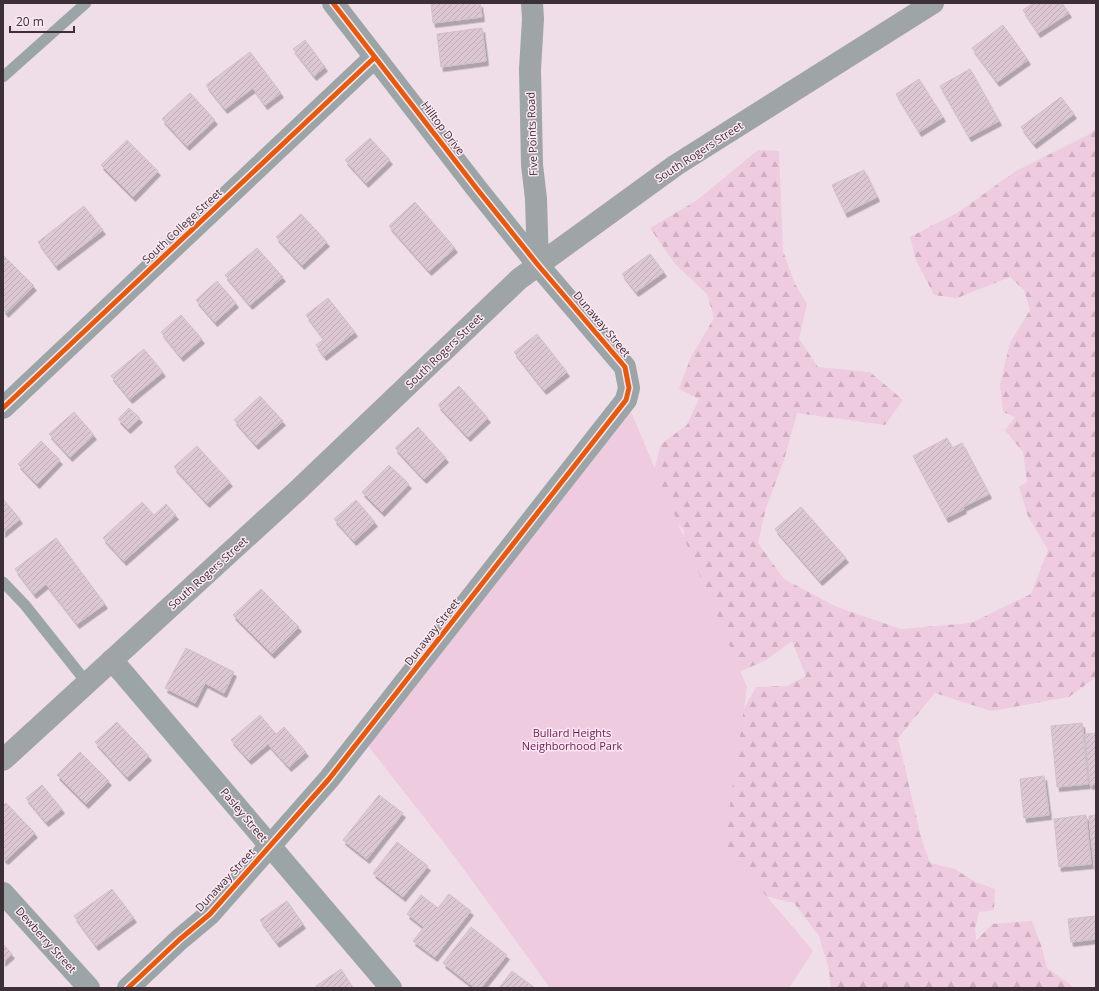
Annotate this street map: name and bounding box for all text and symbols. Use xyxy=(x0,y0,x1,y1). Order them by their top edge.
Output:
scale bar xyxy=(10,8,74,34)
text: 20 m xyxy=(16,13,44,30)
street label: Five Points Road xyxy=(523,92,540,176)
street label: Hilltop Drive xyxy=(418,98,468,158)
street label: South Rogers Street xyxy=(652,118,746,186)
street label: South College Street xyxy=(139,185,225,267)
street label: Dunaway Street xyxy=(570,288,634,360)
street label: South Rogers Street xyxy=(402,310,486,391)
street label: South Rogers Street xyxy=(165,533,251,612)
street label: Dunaway Street xyxy=(401,595,463,668)
park label: Bullard Heights Neighborhood Park xyxy=(522,725,622,753)
street label: Pasley Street xyxy=(217,785,271,845)
street label: Dunaway Street xyxy=(191,845,258,915)
street label: Dewberry Street xyxy=(13,904,80,976)

